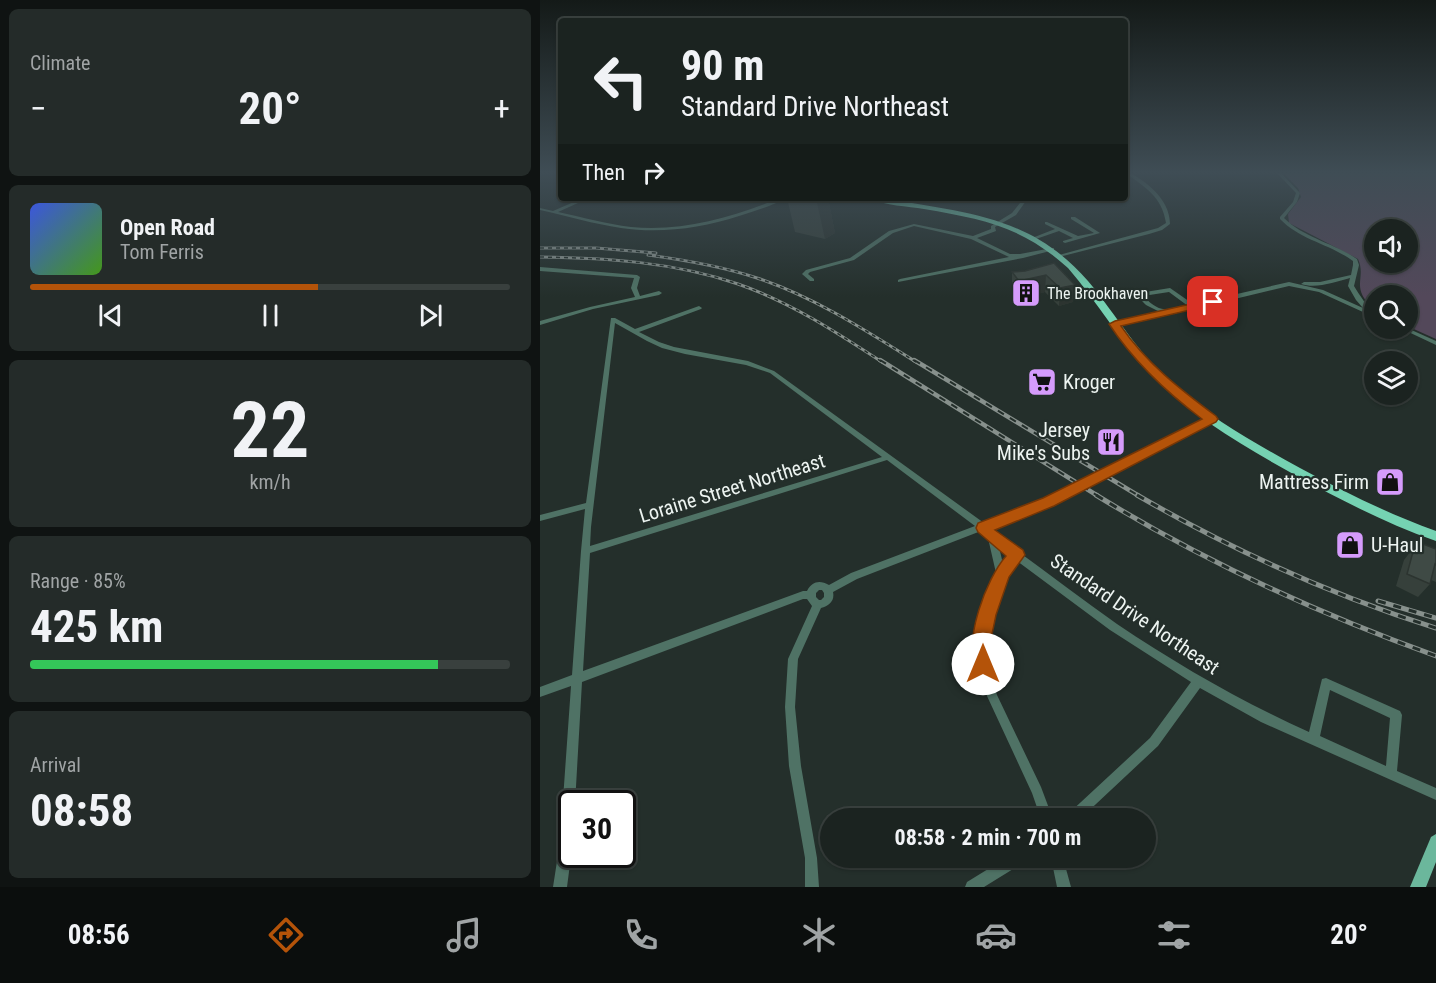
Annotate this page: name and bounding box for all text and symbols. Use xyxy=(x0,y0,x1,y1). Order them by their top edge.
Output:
text: 90 m xyxy=(681,41,764,90)
icon: left xyxy=(582,42,660,120)
text: Climate xyxy=(30,51,90,75)
text: 20° xyxy=(239,82,302,135)
text: − xyxy=(30,89,47,128)
text: + xyxy=(494,89,510,128)
text: Standard Drive Northeast xyxy=(681,91,949,123)
icon: right xyxy=(637,156,670,189)
text: Then xyxy=(582,160,625,185)
text: Open Road xyxy=(120,215,215,240)
map controls xyxy=(1364,219,1418,405)
button: sound xyxy=(1364,219,1418,273)
text: Tom Ferris xyxy=(120,240,204,264)
pin xyxy=(1187,276,1238,327)
building icon: The Brookhaven xyxy=(1010,277,1042,309)
place label: The Brookhaven xyxy=(1047,284,1148,303)
icon: arrive xyxy=(1196,285,1229,318)
button: search xyxy=(1364,285,1418,339)
icon: previous xyxy=(94,299,127,332)
icon: pause xyxy=(254,299,287,332)
icon: next xyxy=(414,299,447,332)
button: layers xyxy=(1364,351,1418,405)
supermarket icon: Kroger xyxy=(1026,366,1058,398)
place label: Kroger xyxy=(1063,370,1115,394)
text: 22 xyxy=(231,385,309,476)
place label: Jersey Mike's Subs xyxy=(997,418,1090,465)
restaurant icon: Jersey Mike's Subs xyxy=(1095,426,1127,458)
street label: Loraine Street Northeast xyxy=(636,448,828,528)
shop icon: Mattress Firm xyxy=(1374,466,1406,498)
text: km/h xyxy=(249,470,291,494)
place label: Mattress Firm xyxy=(1259,470,1369,494)
shop icon: U-Haul xyxy=(1334,529,1366,561)
place label: U-Haul xyxy=(1371,533,1423,557)
street label: Standard Drive Northeast xyxy=(1046,549,1224,680)
text: Range · 85% xyxy=(30,569,126,593)
text: 425 km xyxy=(30,600,163,653)
position arrow xyxy=(951,632,1015,696)
text: Arrival xyxy=(30,753,81,777)
text: 08:58 xyxy=(30,784,133,837)
speed limit sign: 30 xyxy=(558,790,636,868)
text: 08:58 · 2 min · 700 m xyxy=(895,825,1081,850)
icon: directions xyxy=(265,914,307,956)
icon: music xyxy=(443,914,485,956)
icon: phone xyxy=(620,914,662,956)
icon: climate xyxy=(798,914,840,956)
icon: car xyxy=(975,914,1017,956)
icon: filters xyxy=(1153,914,1195,956)
text: 08:56 xyxy=(68,919,130,951)
text: 20° xyxy=(1330,919,1368,951)

